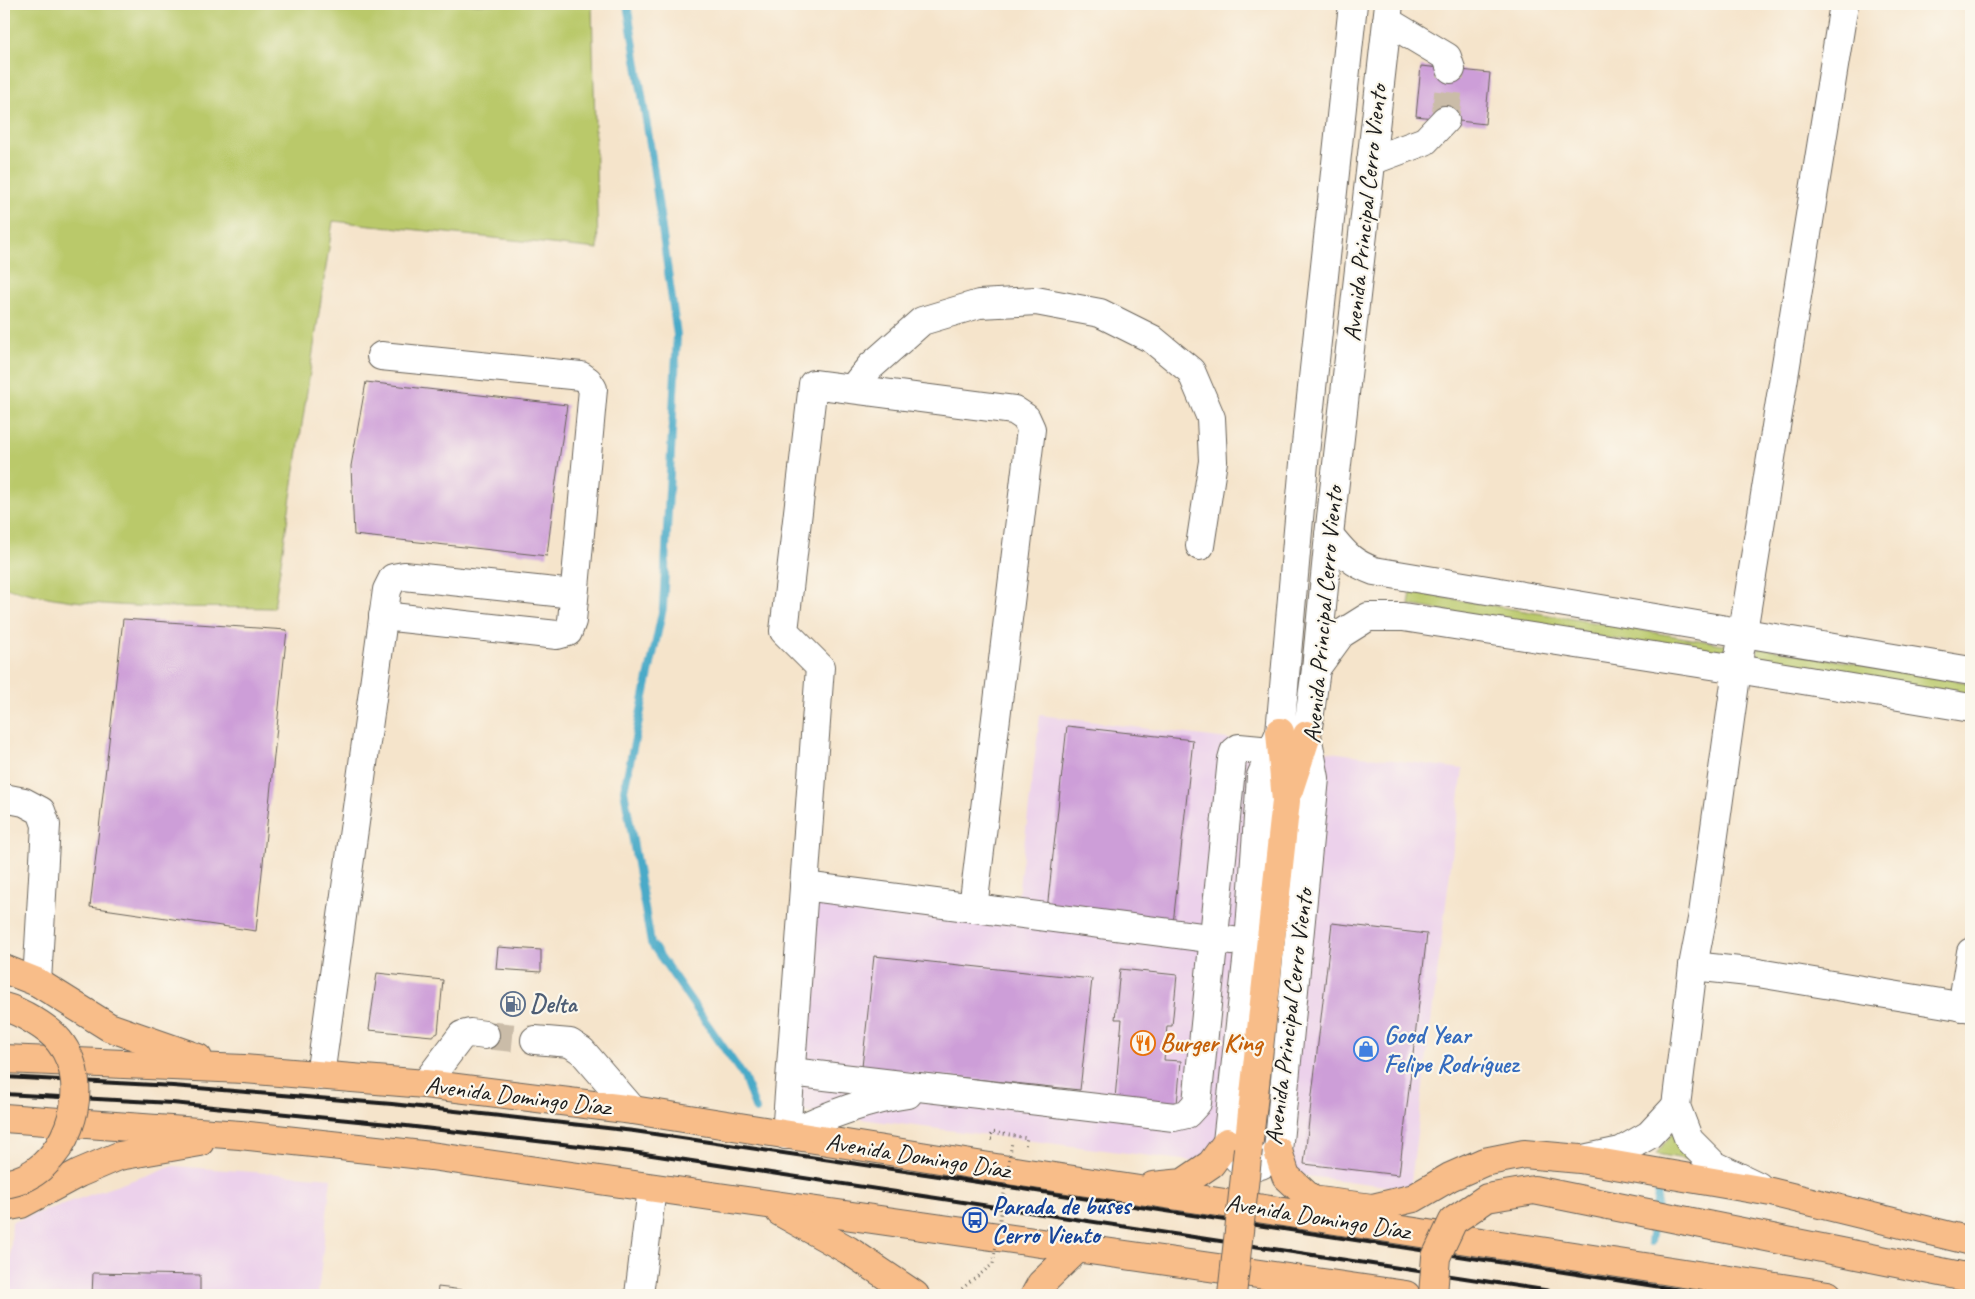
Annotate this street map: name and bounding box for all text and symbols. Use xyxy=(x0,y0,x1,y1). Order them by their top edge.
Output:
street label: Avenida Principal Cerro Viento xyxy=(1336,80,1395,343)
street label: Avenida Principal Cerro Viento xyxy=(1296,482,1350,745)
street label: Avenida Principal Cerro Viento xyxy=(1257,884,1321,1147)
place label: Delta xyxy=(530,988,578,1020)
fuel station icon: Delta xyxy=(500,991,526,1017)
place label: Good Year Felipe Rodríguez xyxy=(1384,1019,1521,1080)
place label: Burger King xyxy=(1160,1027,1265,1059)
restaurant icon: Burger King xyxy=(1130,1030,1156,1056)
shop icon: Good Year Felipe Rodríguez xyxy=(1353,1036,1379,1062)
street label: Avenida Domingo Díaz xyxy=(424,1069,615,1124)
street label: Avenida Domingo Díaz xyxy=(824,1126,1015,1187)
street label: Avenida Domingo Díaz xyxy=(1224,1187,1415,1248)
place label: Parada de buses Cerro Viento xyxy=(992,1190,1133,1251)
bus stop icon: Parada de buses Cerro Viento xyxy=(962,1207,988,1233)

